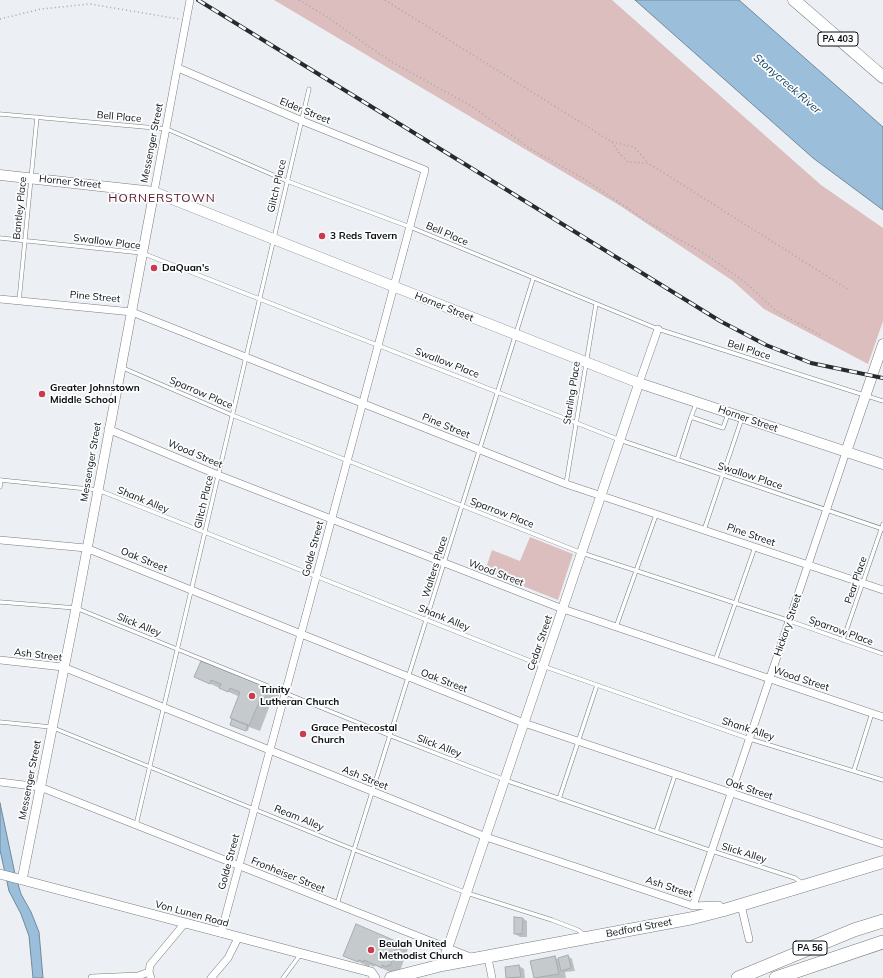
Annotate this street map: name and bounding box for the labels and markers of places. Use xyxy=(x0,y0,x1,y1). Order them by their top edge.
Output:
place label: 3 Reds Tavern xyxy=(330,230,397,242)
marker: 3 Reds Tavern xyxy=(317,231,327,241)
place label: DaQuan's xyxy=(162,262,209,274)
marker: DaQuan's xyxy=(149,263,159,273)
place label: Greater Johnstown Middle School xyxy=(50,382,140,406)
marker: Greater Johnstown Middle School xyxy=(37,389,47,399)
place label: Trinity Lutheran Church xyxy=(260,684,339,708)
marker: Trinity Lutheran Church xyxy=(247,691,257,701)
place label: Grace Pentecostal Church xyxy=(311,722,397,746)
marker: Grace Pentecostal Church xyxy=(298,729,308,739)
place label: Beulah United Methodist Church xyxy=(379,938,463,962)
marker: Beulah United Methodist Church xyxy=(366,945,376,955)

